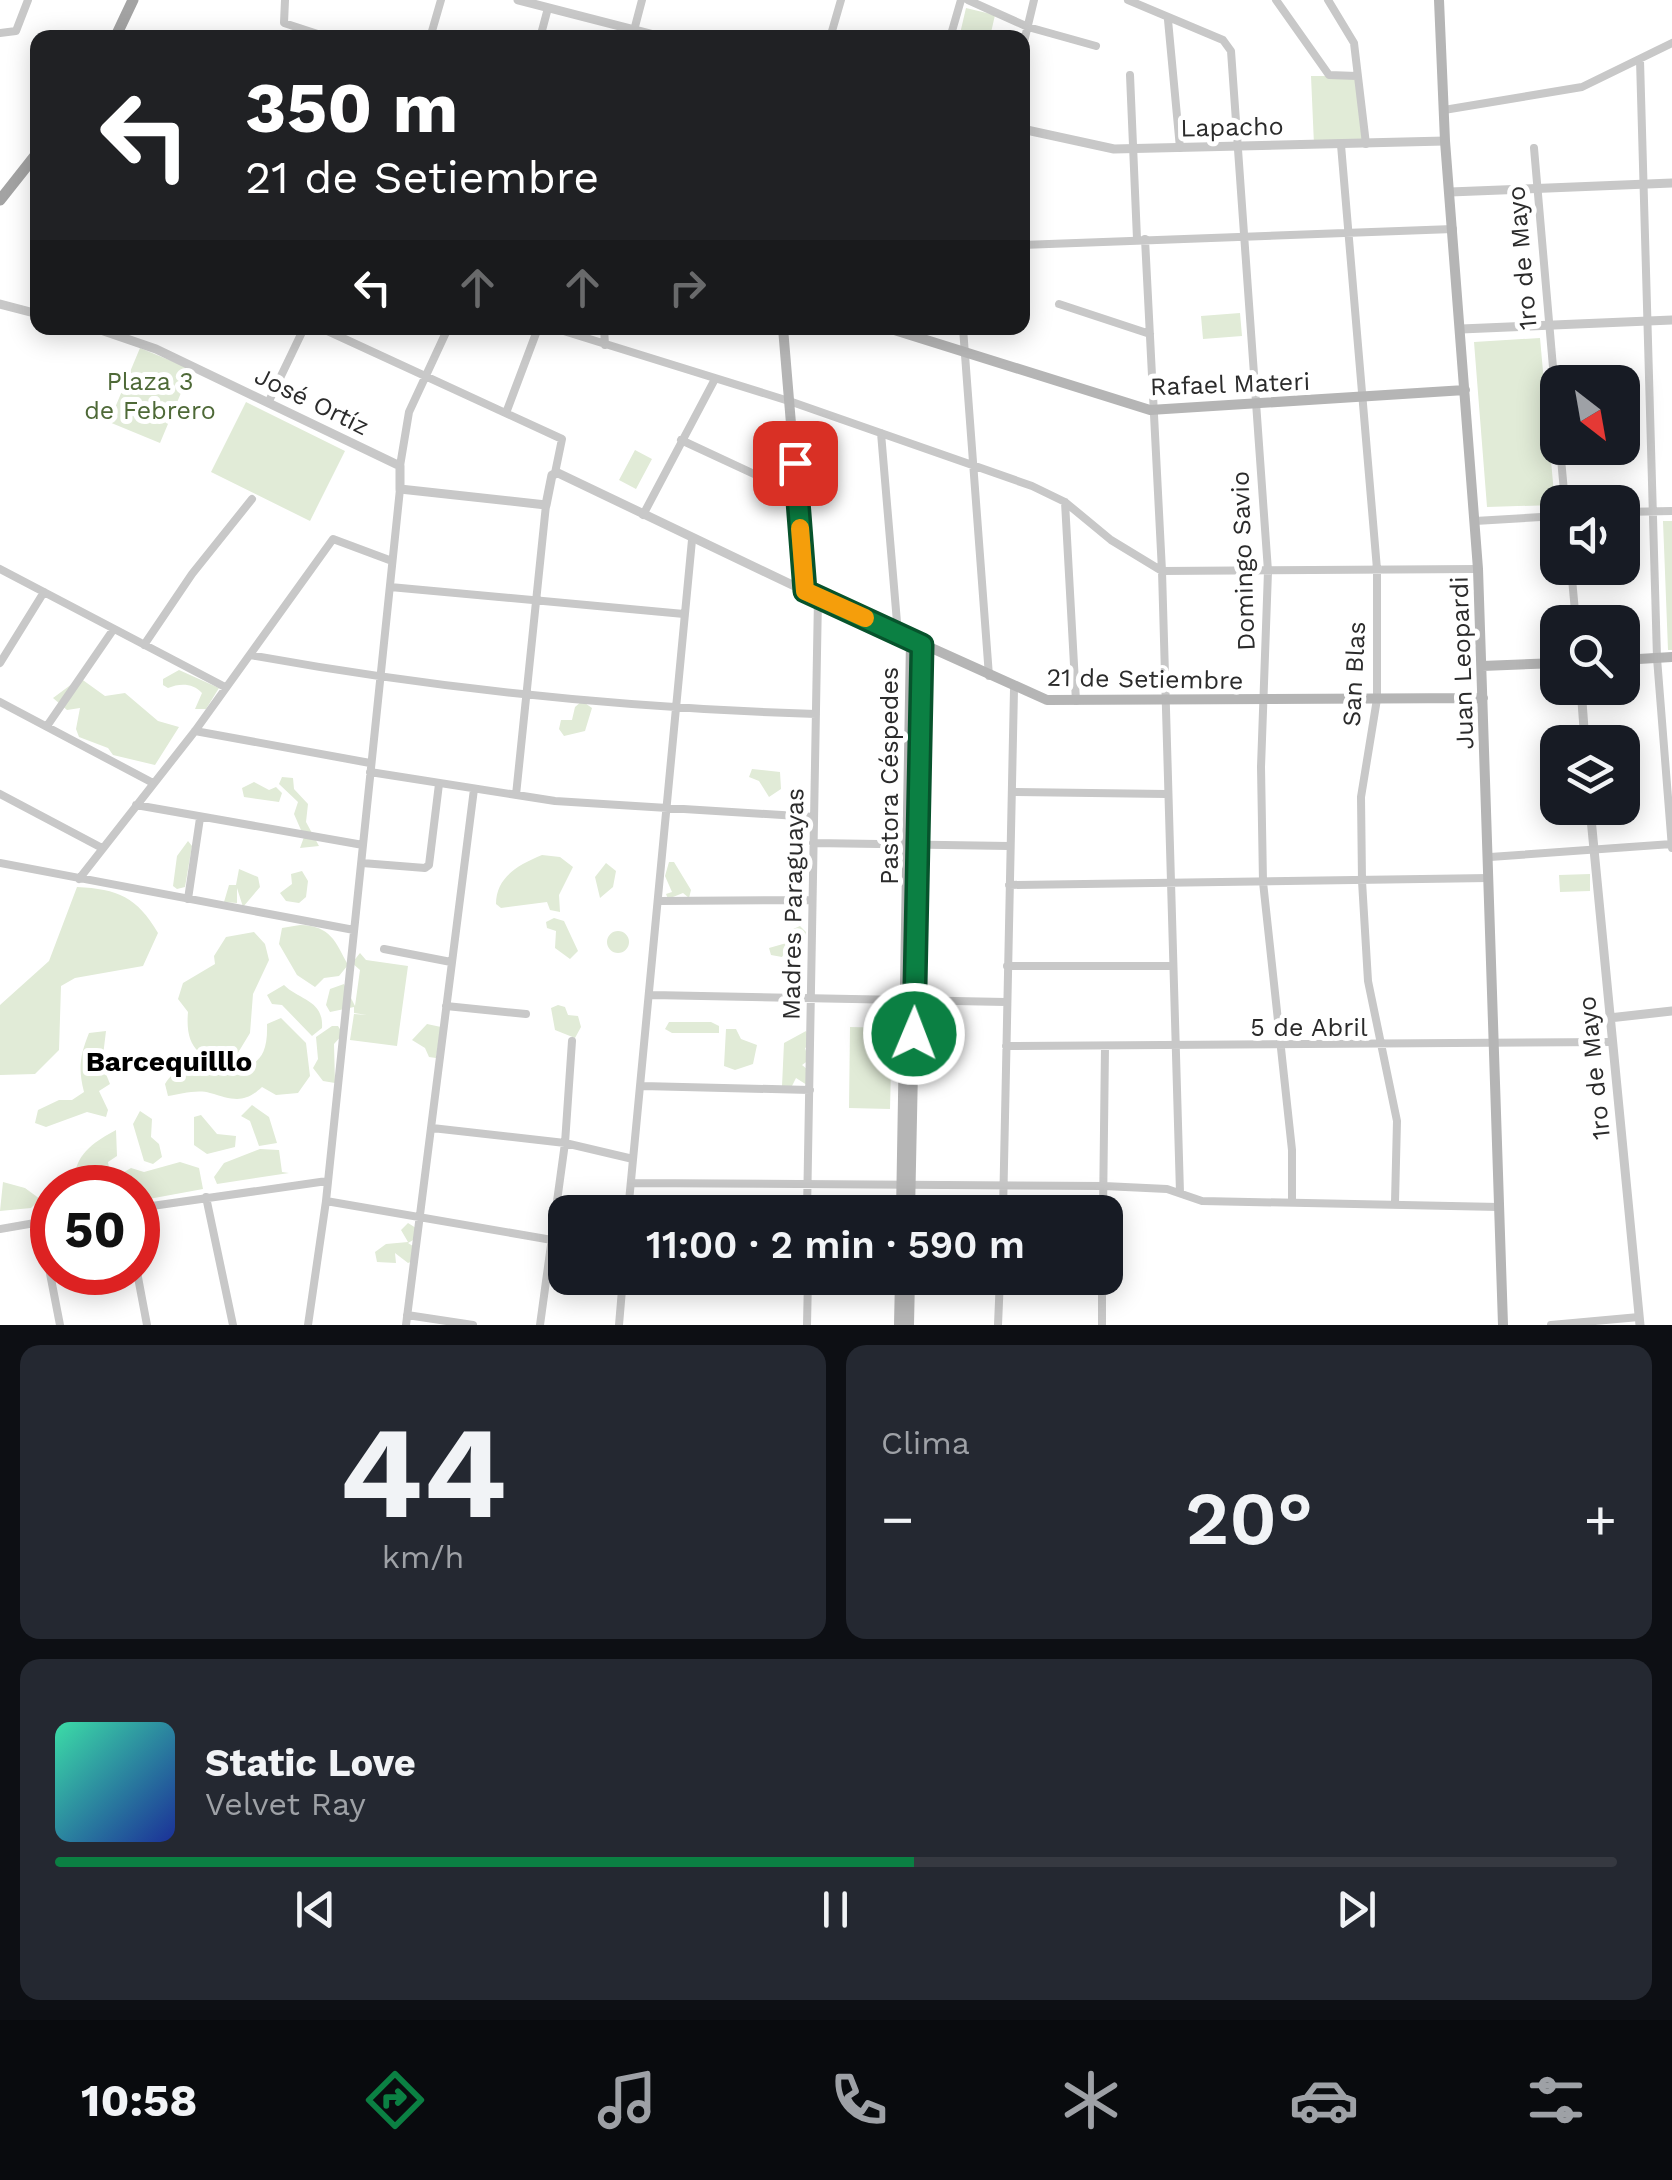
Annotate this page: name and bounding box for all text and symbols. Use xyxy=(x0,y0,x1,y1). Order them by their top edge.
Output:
text: 350 m xyxy=(245,67,458,149)
icon: left xyxy=(80,70,210,200)
street label: Lapacho xyxy=(1180,112,1284,142)
text: 21 de Setiembre xyxy=(245,151,599,204)
street label: 1ro de Mayo xyxy=(1501,185,1543,331)
icon: left xyxy=(345,260,400,315)
icon: ahead xyxy=(450,260,505,315)
icon: ahead xyxy=(555,260,610,315)
icon: right xyxy=(660,260,715,315)
street label: José Ortíz xyxy=(250,361,374,441)
north arrow xyxy=(1540,365,1640,465)
map controls xyxy=(1540,365,1640,825)
park label: Plaza 3 de Febrero xyxy=(84,367,216,425)
street label: Rafael Materi xyxy=(1149,367,1311,401)
pin xyxy=(753,421,838,506)
icon: arrive xyxy=(768,436,823,491)
street label: Domingo Savio xyxy=(1225,471,1261,651)
button: sound xyxy=(1540,485,1640,585)
street label: Juan Leopardi xyxy=(1444,576,1480,750)
button: search xyxy=(1540,605,1640,705)
street label: San Blas xyxy=(1337,621,1371,727)
street label: 21 de Setiembre xyxy=(1046,663,1244,695)
street label: Pastora Céspedes xyxy=(875,667,904,885)
button: layers xyxy=(1540,725,1640,825)
street label: Madres Paraguayas xyxy=(776,788,810,1020)
position arrow xyxy=(862,982,966,1086)
street label: 1ro de Mayo xyxy=(1572,995,1616,1141)
street label: 5 de Abril xyxy=(1250,1013,1368,1042)
district label: Barcequilllo xyxy=(86,1045,252,1078)
speed limit sign: 50 xyxy=(30,1165,160,1295)
text: 11:00 · 2 min · 590 m xyxy=(646,1223,1025,1267)
text: 44 xyxy=(339,1396,507,1549)
text: Clima xyxy=(881,1424,970,1462)
text: 20° xyxy=(1185,1474,1313,1562)
text: − xyxy=(881,1487,914,1551)
text: + xyxy=(1584,1487,1617,1551)
text: km/h xyxy=(382,1538,464,1576)
text: Static Love xyxy=(205,1741,416,1785)
text: Velvet Ray xyxy=(205,1785,366,1823)
icon: previous xyxy=(288,1882,343,1937)
icon: pause xyxy=(808,1882,863,1937)
icon: next xyxy=(1329,1882,1384,1937)
icon: directions xyxy=(360,2065,430,2135)
icon: music xyxy=(592,2065,662,2135)
icon: phone xyxy=(824,2065,894,2135)
icon: climate xyxy=(1056,2065,1126,2135)
icon: car xyxy=(1289,2065,1359,2135)
icon: filters xyxy=(1521,2065,1591,2135)
text: 10:58 xyxy=(81,2074,198,2127)

